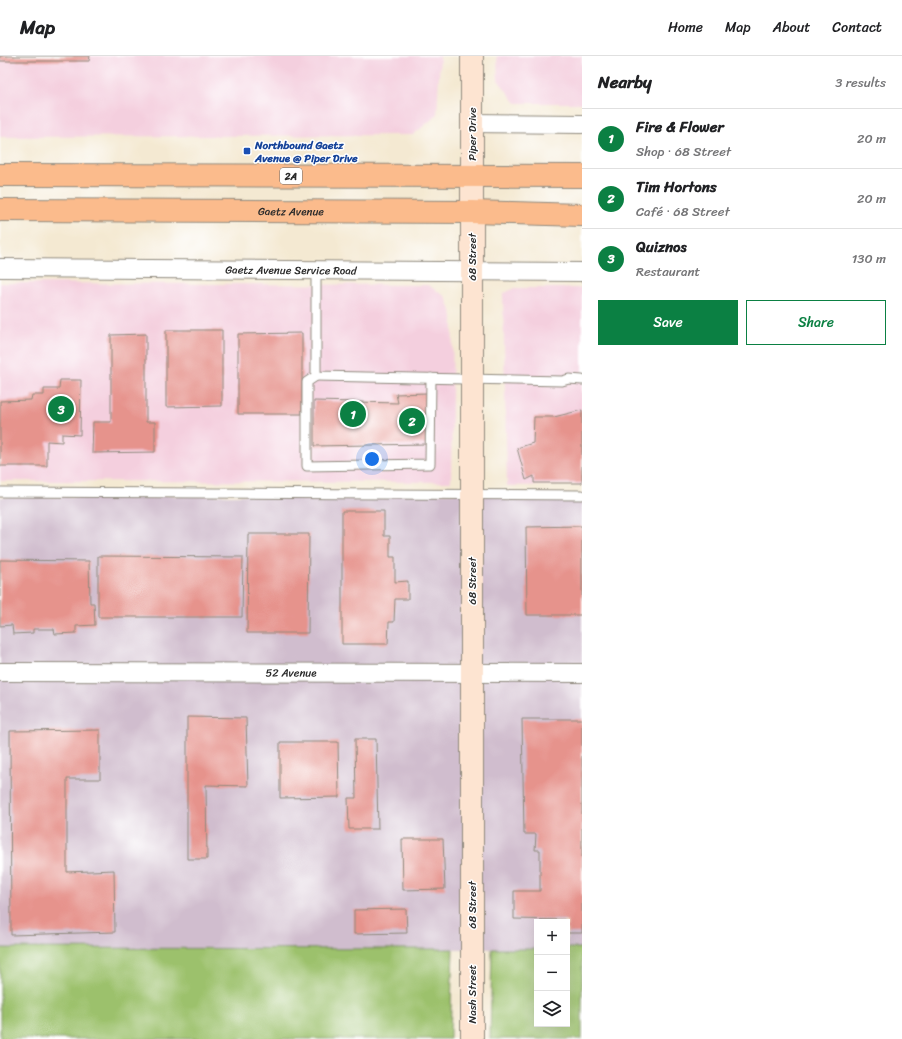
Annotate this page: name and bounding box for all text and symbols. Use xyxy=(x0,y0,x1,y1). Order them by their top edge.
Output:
text: Map xyxy=(20,11,55,44)
text: Home xyxy=(668,15,703,40)
text: Map xyxy=(725,15,751,40)
text: About xyxy=(773,15,810,40)
text: Contact xyxy=(832,15,882,40)
text: Nearby xyxy=(598,67,652,97)
text: 3 results xyxy=(835,71,886,94)
street label: Piper Drive xyxy=(463,107,482,161)
text: Fire & Flower xyxy=(636,114,724,140)
text: 1 xyxy=(608,127,614,150)
text: 20 m xyxy=(857,127,886,150)
place label: Northbound Gaetz Avenue @ Piper Drive xyxy=(254,136,358,168)
text: Shop · 68 Street xyxy=(636,140,731,163)
marker: Northbound Gaetz Avenue @ Piper Drive xyxy=(242,146,252,156)
road number: 2A xyxy=(280,168,302,184)
text: Tim Hortons xyxy=(636,174,717,200)
text: 2 xyxy=(607,187,615,210)
text: 20 m xyxy=(857,187,886,210)
text: Café · 68 Street xyxy=(636,200,730,223)
street label: Gaetz Avenue xyxy=(258,202,324,221)
street label: 68 Street xyxy=(463,233,482,281)
text: Quiznos xyxy=(636,234,687,260)
text: 3 xyxy=(607,247,615,270)
text: 130 m xyxy=(852,247,886,270)
text: Restaurant xyxy=(636,260,700,283)
street label: Gaetz Avenue Service Road xyxy=(225,261,358,280)
button: Save xyxy=(598,300,738,345)
button: Share xyxy=(746,300,886,345)
pin: 3 xyxy=(48,394,74,424)
pin: 1 xyxy=(340,399,366,429)
pin: 2 xyxy=(399,406,425,436)
your location xyxy=(362,449,382,469)
street label: 68 Street xyxy=(463,557,482,605)
street label: 52 Avenue xyxy=(265,663,317,683)
street label: 68 Street xyxy=(463,881,482,929)
map controls xyxy=(534,919,570,1027)
button: + xyxy=(534,919,570,955)
button: − xyxy=(534,955,570,991)
street label: Nash Street xyxy=(463,964,482,1023)
button: layers xyxy=(534,991,570,1027)

